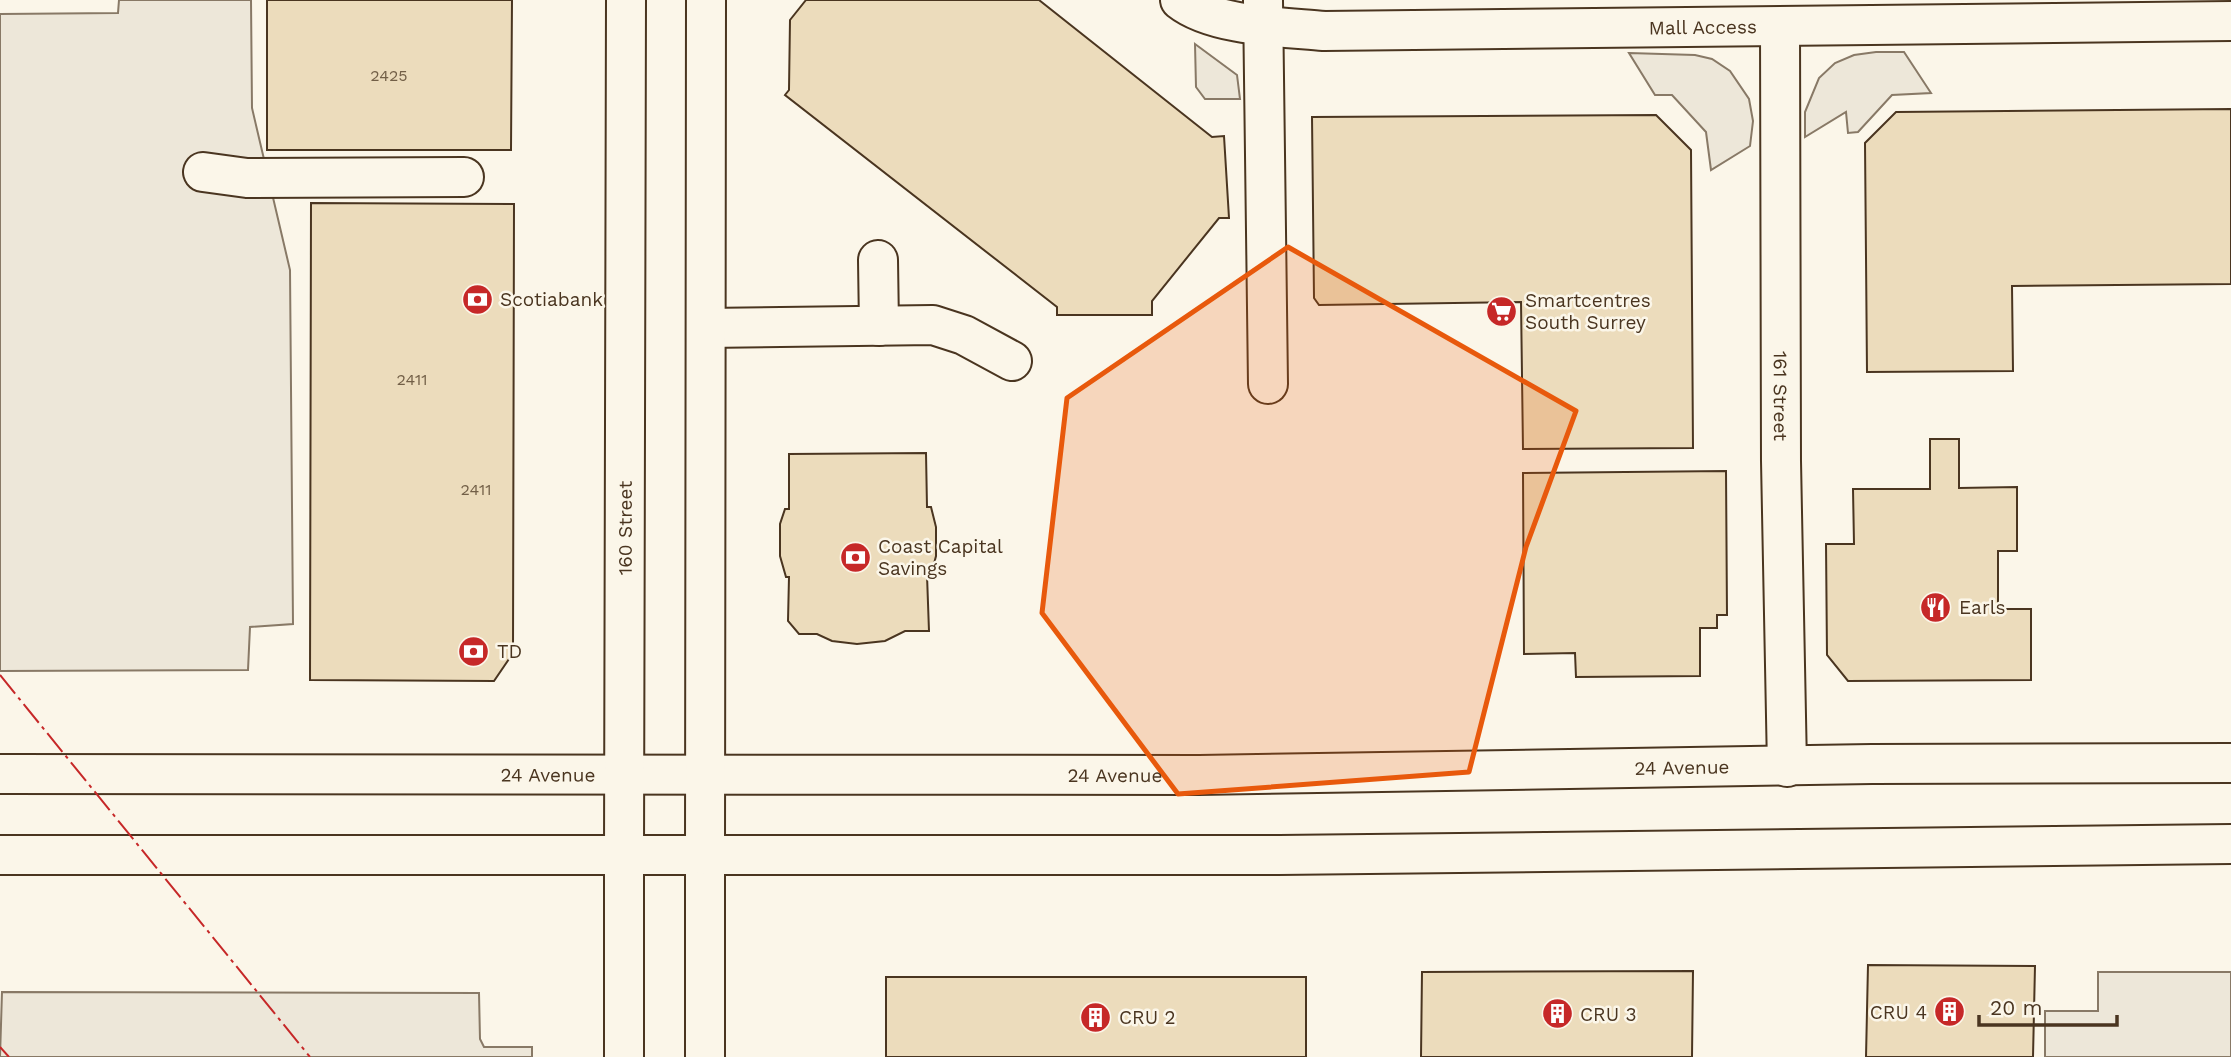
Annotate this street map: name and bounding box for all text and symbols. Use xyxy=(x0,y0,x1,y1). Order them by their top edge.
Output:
street label: Mall Access xyxy=(1649,15,1757,39)
house number: 2425 xyxy=(370,66,408,85)
bank icon: Scotiabank xyxy=(460,282,494,316)
place label: Scotiabank xyxy=(500,288,603,311)
place label: Smartcentres South Surrey xyxy=(1525,289,1651,334)
supermarket icon: Smartcentres South Surrey xyxy=(1485,294,1519,328)
street label: 161 Street xyxy=(1769,351,1792,441)
house number: 2411 xyxy=(397,370,427,389)
house number: 2411 xyxy=(461,480,491,499)
street label: 160 Street xyxy=(613,481,636,575)
place label: Coast Capital Savings xyxy=(878,535,1003,580)
bank icon: Coast Capital Savings xyxy=(838,540,872,574)
restaurant icon: Earls xyxy=(1919,590,1953,624)
place label: Earls xyxy=(1959,596,2005,619)
bank icon: TD xyxy=(457,634,491,668)
place label: TD xyxy=(497,640,522,663)
street label: 24 Avenue xyxy=(1634,755,1730,779)
street label: 24 Avenue xyxy=(500,763,596,786)
street label: 24 Avenue xyxy=(1067,763,1163,786)
scale bar xyxy=(1979,984,2117,1028)
building icon: CRU 4 xyxy=(1933,995,1967,1029)
text: 20 m xyxy=(1990,995,2042,1020)
building icon: CRU 3 xyxy=(1540,997,1574,1031)
building icon: CRU 2 xyxy=(1079,1000,1113,1034)
place label: CRU 4 xyxy=(1870,1001,1927,1024)
place label: CRU 3 xyxy=(1580,1003,1637,1026)
place label: CRU 2 xyxy=(1119,1006,1176,1029)

